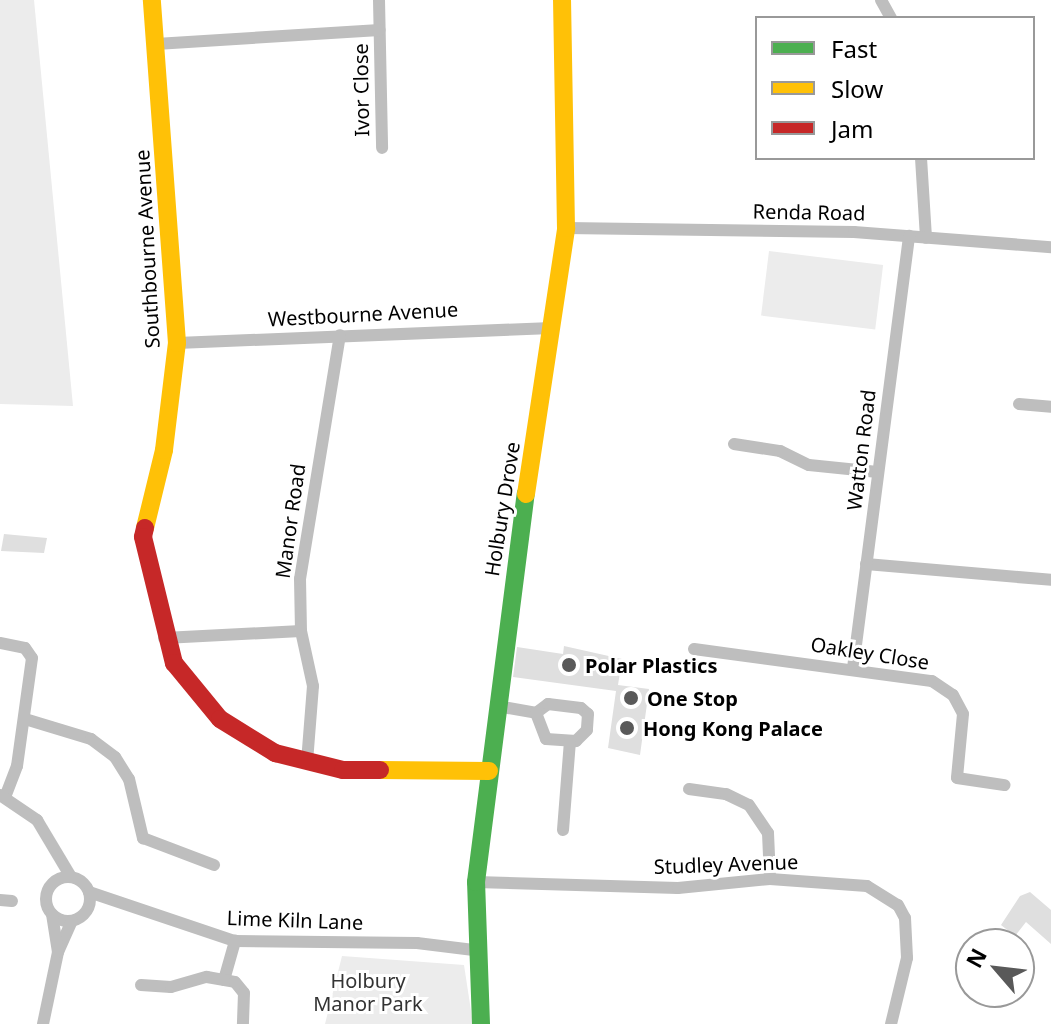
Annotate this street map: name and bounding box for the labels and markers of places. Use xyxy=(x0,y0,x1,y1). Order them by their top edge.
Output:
place label: Polar Plastics xyxy=(585,653,717,677)
marker: Polar Plastics xyxy=(560,656,578,674)
place label: One Stop xyxy=(647,686,738,710)
marker: One Stop xyxy=(622,689,640,707)
place label: Hong Kong Palace xyxy=(643,716,823,740)
marker: Hong Kong Palace xyxy=(618,719,636,737)

